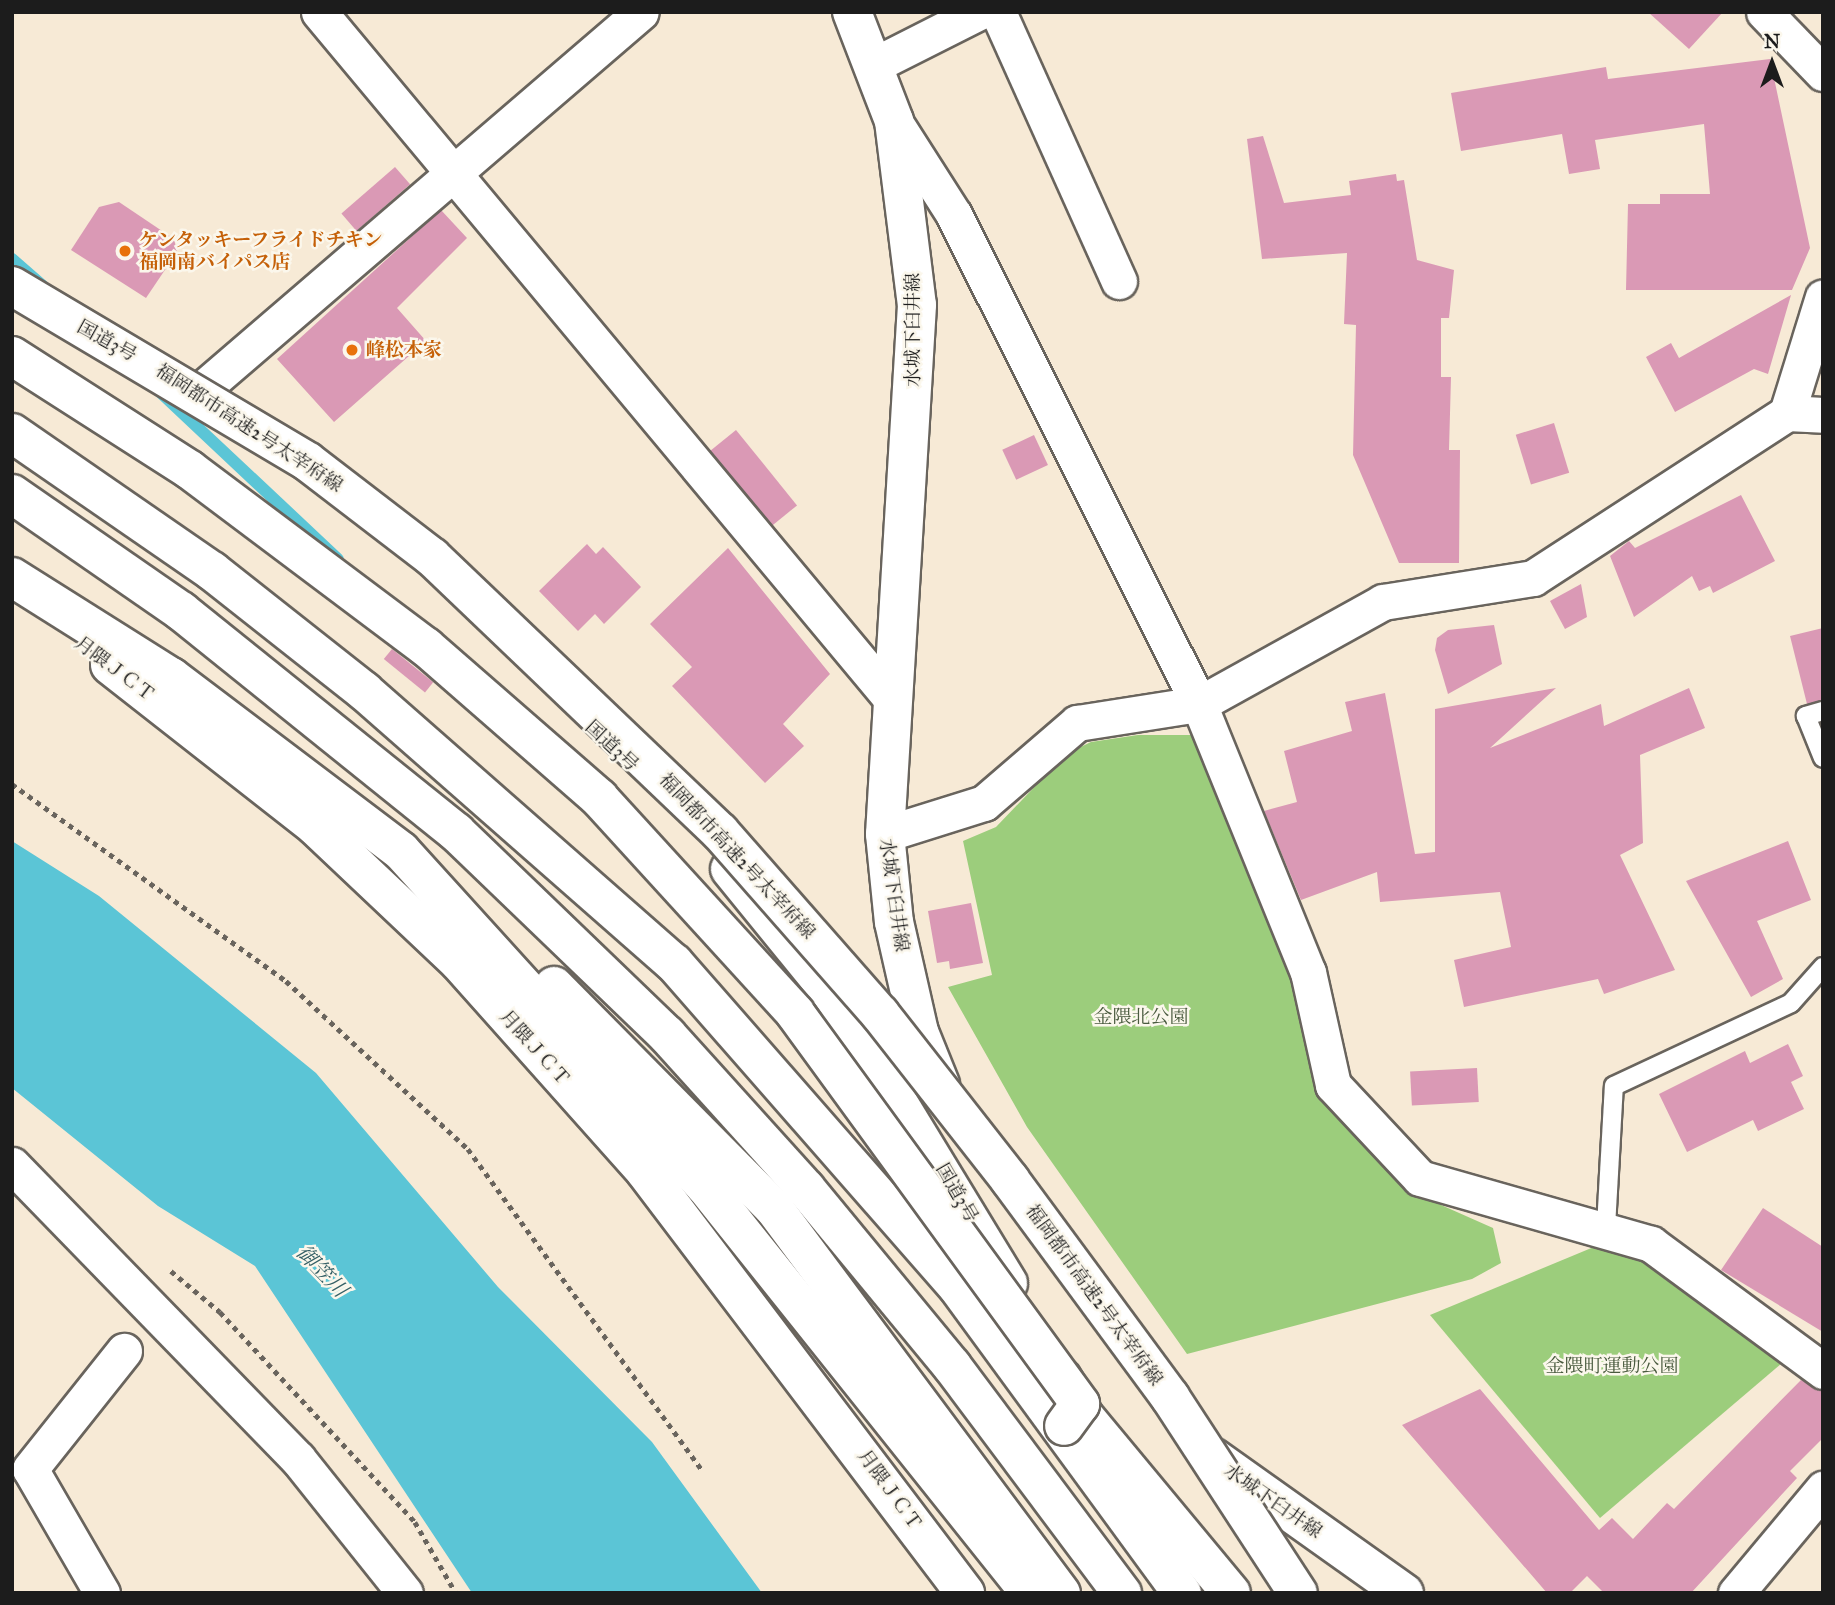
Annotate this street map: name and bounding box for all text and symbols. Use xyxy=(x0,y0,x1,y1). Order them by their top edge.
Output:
north arrow xyxy=(1737,28,1807,98)
text: N xyxy=(1764,30,1780,53)
place label: ケンタッキーフライドチキン 福岡南バイパス店 xyxy=(139,229,386,273)
marker: ケンタッキーフライドチキン 福岡南バイパス店 xyxy=(117,243,133,259)
street label: 水城下臼井線 xyxy=(902,273,924,387)
street label: 国道3号 xyxy=(73,315,141,367)
place label: 峰松本家 xyxy=(366,339,442,361)
marker: 峰松本家 xyxy=(344,342,360,358)
street label: 福岡都市高速2号太宰府線 xyxy=(151,359,347,497)
street label: 月隈ＪＣＴ xyxy=(70,631,160,707)
street label: 国道3号 xyxy=(581,716,643,776)
street label: 福岡都市高速2号太宰府線 xyxy=(654,768,820,944)
street label: 水城下臼井線 xyxy=(875,837,913,953)
street label: 月隈ＪＣＴ xyxy=(495,1005,575,1091)
park label: 金隈北公園 xyxy=(1094,1006,1188,1028)
street label: 国道3号 xyxy=(931,1159,983,1227)
street label: 福岡都市高速2号太宰府線 xyxy=(1021,1200,1167,1390)
water label: 御笠川 xyxy=(291,1240,353,1302)
park label: 金隈町運動公園 xyxy=(1546,1355,1678,1377)
street label: 月隈ＪＣＴ xyxy=(853,1445,927,1535)
street label: 水城下臼井線 xyxy=(1220,1459,1326,1543)

